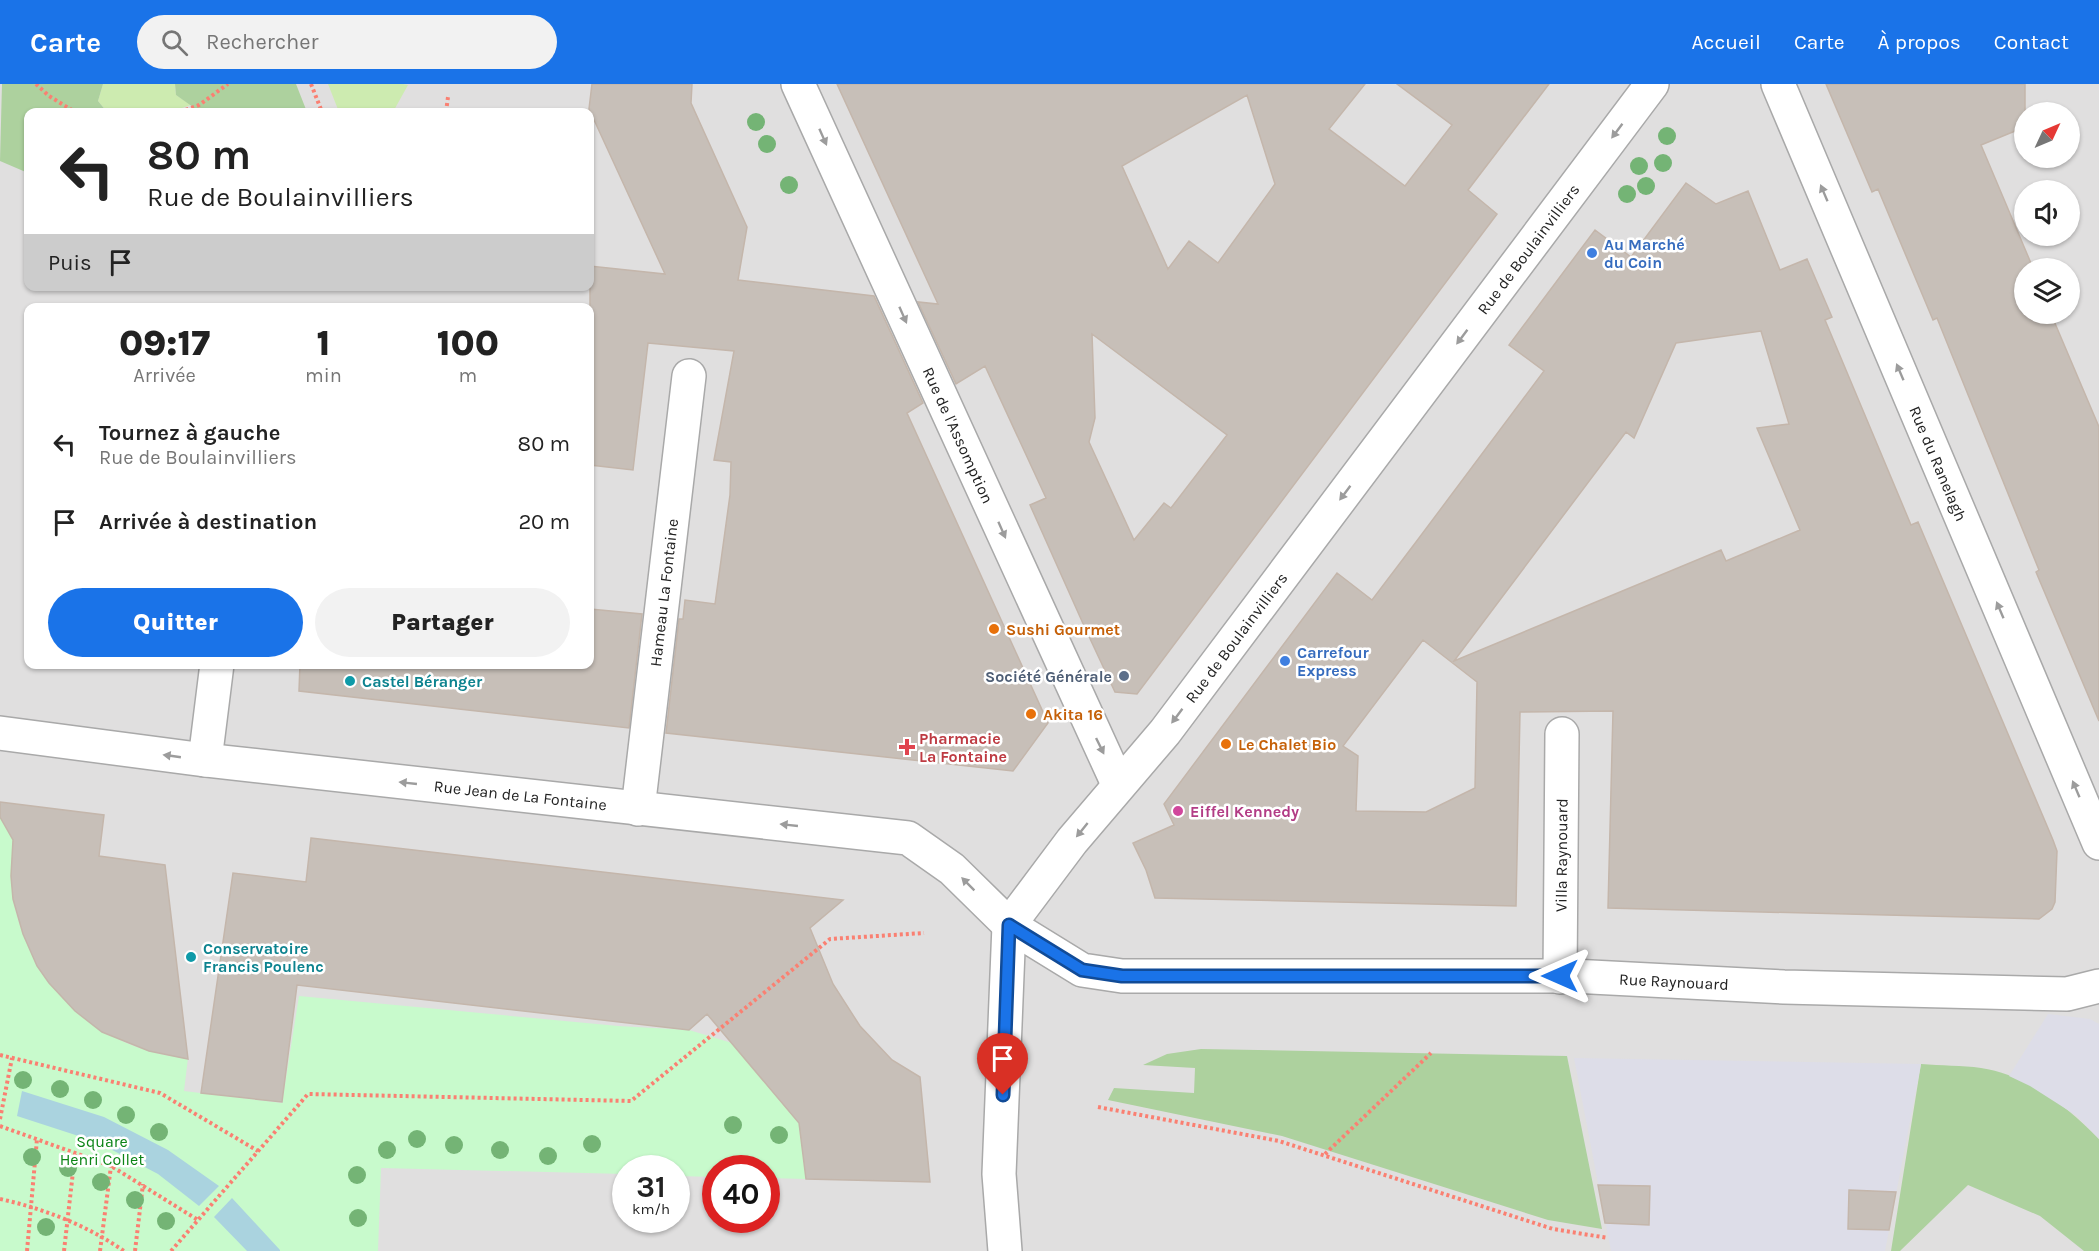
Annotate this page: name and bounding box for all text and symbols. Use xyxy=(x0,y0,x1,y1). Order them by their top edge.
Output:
search box xyxy=(137,15,557,69)
text: Carte xyxy=(30,26,101,59)
icon: search xyxy=(158,26,191,59)
text: Rechercher xyxy=(206,29,319,55)
text: Accueil xyxy=(1692,30,1761,54)
text: Carte xyxy=(1794,30,1845,54)
text: À propos xyxy=(1878,30,1961,54)
text: Contact xyxy=(1994,30,2069,54)
north arrow xyxy=(2014,102,2080,168)
map controls xyxy=(2014,102,2080,324)
one-way arrow xyxy=(1611,122,1623,138)
one-way arrow xyxy=(818,129,827,146)
text: 80 m xyxy=(147,130,251,180)
icon: left xyxy=(48,132,126,210)
street label: Rue de Boulainvilliers xyxy=(1473,180,1584,318)
button: sound xyxy=(2014,180,2080,246)
text: Rue de Boulainvilliers xyxy=(147,181,414,213)
one-way arrow xyxy=(1819,183,1829,201)
place label: Au Marché du Coin xyxy=(1604,235,1685,272)
icon: arrive xyxy=(104,246,137,279)
marker: Au Marché du Coin xyxy=(1585,246,1599,260)
text: Puis xyxy=(48,250,92,276)
button: layers xyxy=(2014,258,2080,324)
one-way arrow xyxy=(899,306,908,323)
text: 09:17 xyxy=(119,322,210,364)
text: 1 xyxy=(317,322,330,364)
text: 100 xyxy=(437,322,499,364)
one-way arrow xyxy=(1456,329,1468,345)
one-way arrow xyxy=(1895,363,1905,381)
text: Arrivée xyxy=(133,364,196,387)
text: min xyxy=(305,364,342,387)
text: m xyxy=(459,364,477,387)
street label: Rue de l'Assomption xyxy=(919,364,997,507)
street label: Rue du Ranelagh xyxy=(1905,403,1971,524)
text: Tournez à gauche xyxy=(99,420,280,446)
icon: left xyxy=(48,428,81,461)
text: 80 m xyxy=(518,431,570,457)
text: Rue de Boulainvilliers xyxy=(99,446,297,469)
one-way arrow xyxy=(1339,484,1351,500)
icon: arrive xyxy=(48,506,81,539)
text: Arrivée à destination xyxy=(99,509,317,535)
text: 20 m xyxy=(518,509,570,535)
street label: Hameau La Fontaine xyxy=(646,517,682,668)
one-way arrow xyxy=(997,522,1006,539)
street label: Rue de Boulainvilliers xyxy=(1181,569,1292,707)
button: Quitter xyxy=(48,588,303,657)
button: Partager xyxy=(315,588,570,657)
one-way arrow xyxy=(1995,601,2004,619)
place label: Sushi Gourmet xyxy=(1006,620,1120,639)
marker: Sushi Gourmet xyxy=(987,622,1001,636)
place label: Carrefour Express xyxy=(1297,643,1370,680)
marker: Carrefour Express xyxy=(1278,654,1292,668)
place label: Société Générale xyxy=(985,667,1112,686)
marker: Société Générale xyxy=(1117,669,1131,683)
place label: Castel Béranger xyxy=(362,672,483,691)
marker: Castel Béranger xyxy=(343,674,357,688)
place label: Akita 16 xyxy=(1043,705,1103,724)
marker: Akita 16 xyxy=(1024,707,1038,721)
one-way arrow xyxy=(1171,707,1183,723)
place label: Pharmacie La Fontaine xyxy=(919,729,1007,766)
place label: Le Chalet Bio xyxy=(1238,735,1336,754)
marker: Le Chalet Bio xyxy=(1219,737,1233,751)
one-way arrow xyxy=(1095,738,1104,755)
marker: Pharmacie La Fontaine xyxy=(900,740,914,754)
one-way arrow xyxy=(163,751,182,760)
street label: Rue Jean de La Fontaine xyxy=(433,776,608,815)
one-way arrow xyxy=(398,778,417,788)
one-way arrow xyxy=(2071,780,2081,798)
street label: Villa Raynouard xyxy=(1552,798,1571,912)
place label: Eiffel Kennedy xyxy=(1190,802,1299,821)
marker: Eiffel Kennedy xyxy=(1171,804,1185,818)
one-way arrow xyxy=(780,820,799,830)
one-way arrow xyxy=(1075,822,1088,838)
one-way arrow xyxy=(960,877,975,891)
place label: Conservatoire Francis Poulenc xyxy=(203,939,324,976)
position arrow xyxy=(1528,944,1592,1008)
marker: Conservatoire Francis Poulenc xyxy=(184,950,198,964)
street label: Rue Raynouard xyxy=(1618,969,1729,994)
pin xyxy=(977,1033,1028,1095)
icon: arrive xyxy=(986,1042,1019,1075)
park label: Square Henri Collet xyxy=(60,1132,144,1169)
speed limit sign: 40 xyxy=(702,1155,780,1233)
text: 31 xyxy=(636,1169,666,1205)
text: km/h xyxy=(632,1200,670,1218)

